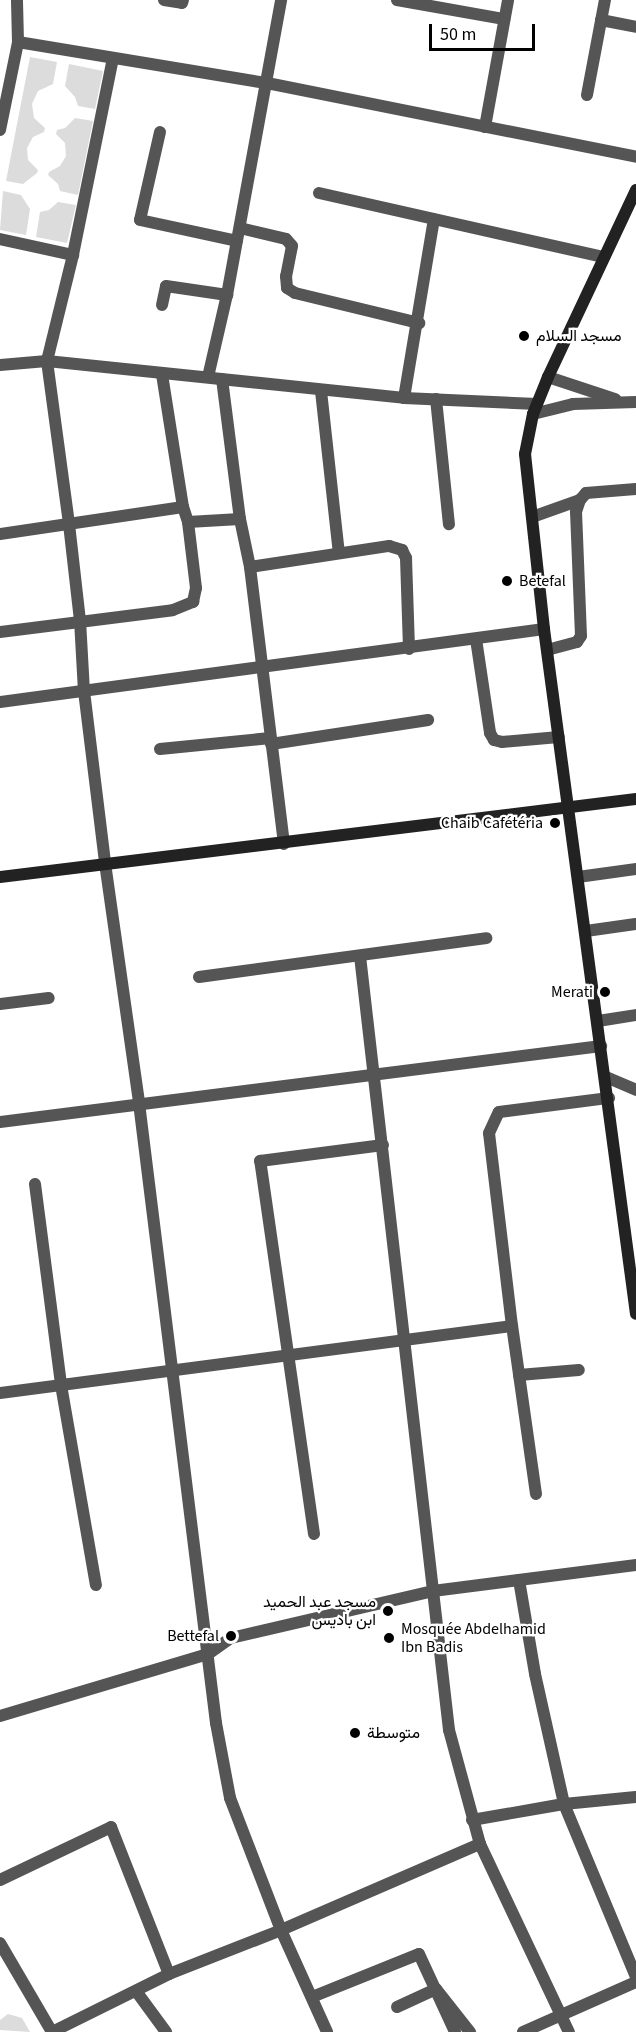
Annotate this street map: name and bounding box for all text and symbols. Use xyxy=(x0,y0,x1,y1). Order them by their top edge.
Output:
scale bar xyxy=(432,12,538,50)
text: 50 m xyxy=(440,22,476,47)
place label: مسجد السلام xyxy=(536,326,622,346)
marker: مسجد السلام xyxy=(517,329,531,343)
place label: Betefal xyxy=(519,571,566,591)
marker: Betefal xyxy=(500,574,514,588)
place label: Chaib Cafétéria xyxy=(441,813,543,833)
marker: Chaib Cafétéria xyxy=(548,816,562,830)
place label: Merati xyxy=(551,982,593,1002)
marker: Merati xyxy=(598,985,612,999)
place label: مسجد عبد الحميد ابن باديس xyxy=(263,1592,376,1630)
marker: مسجد عبد الحميد ابن باديس xyxy=(381,1604,395,1618)
place label: Mosquée Abdelhamid Ibn Badis xyxy=(401,1619,546,1657)
place label: Bettefal xyxy=(167,1626,219,1646)
marker: Bettefal xyxy=(224,1629,238,1643)
marker: Mosquée Abdelhamid Ibn Badis xyxy=(382,1631,396,1645)
place label: متوسطة xyxy=(367,1723,420,1743)
marker: متوسطة xyxy=(348,1726,362,1740)

